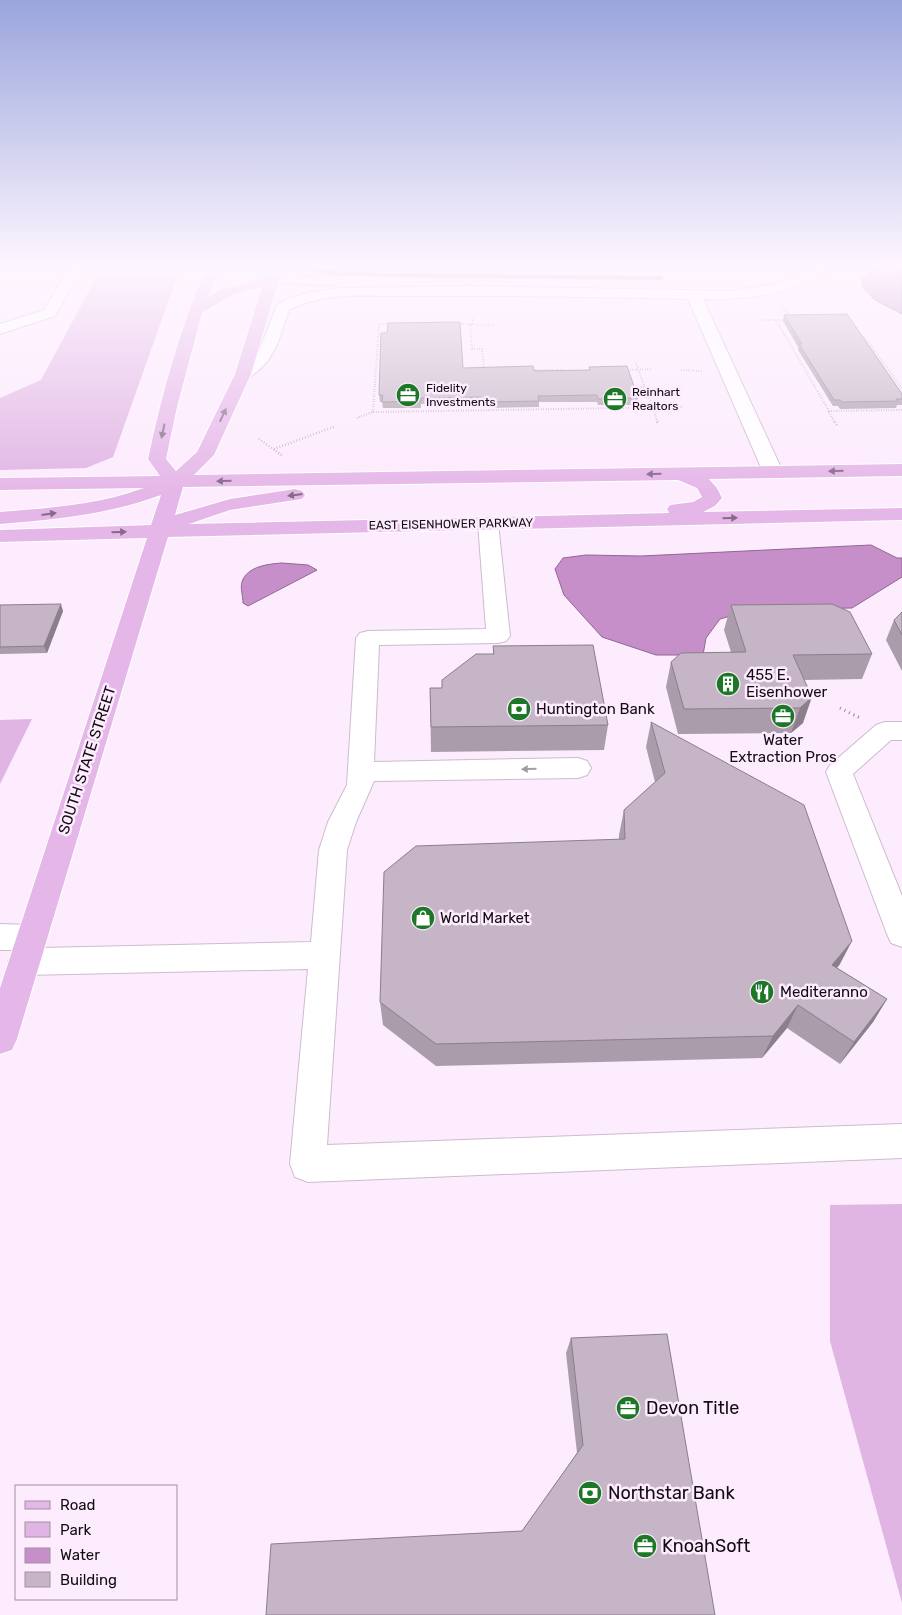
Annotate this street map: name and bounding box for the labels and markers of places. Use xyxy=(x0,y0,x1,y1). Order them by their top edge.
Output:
place label: Fidelity Investments xyxy=(426,381,496,409)
office icon: Fidelity Investments xyxy=(395,382,421,408)
place label: Reinhart Realtors xyxy=(632,385,680,413)
office icon: Reinhart Realtors xyxy=(602,386,628,412)
place label: 455 E. Eisenhower xyxy=(746,666,828,701)
building icon: 455 E. Eisenhower xyxy=(715,671,741,697)
bank icon: Huntington Bank xyxy=(506,696,532,722)
place label: Huntington Bank xyxy=(536,700,655,718)
office icon: Water Extraction Pros xyxy=(770,703,796,729)
place label: Water Extraction Pros xyxy=(729,731,837,766)
shop icon: World Market xyxy=(410,905,436,931)
place label: World Market xyxy=(440,909,530,927)
restaurant icon: Mediteranno xyxy=(749,979,775,1005)
place label: Mediteranno xyxy=(780,983,868,1001)
office icon: Devon Title xyxy=(615,1395,641,1421)
place label: Devon Title xyxy=(646,1397,739,1419)
bank icon: Northstar Bank xyxy=(577,1480,603,1506)
place label: Northstar Bank xyxy=(608,1482,736,1504)
office icon: KnoahSoft xyxy=(632,1533,658,1559)
place label: KnoahSoft xyxy=(662,1535,750,1557)

